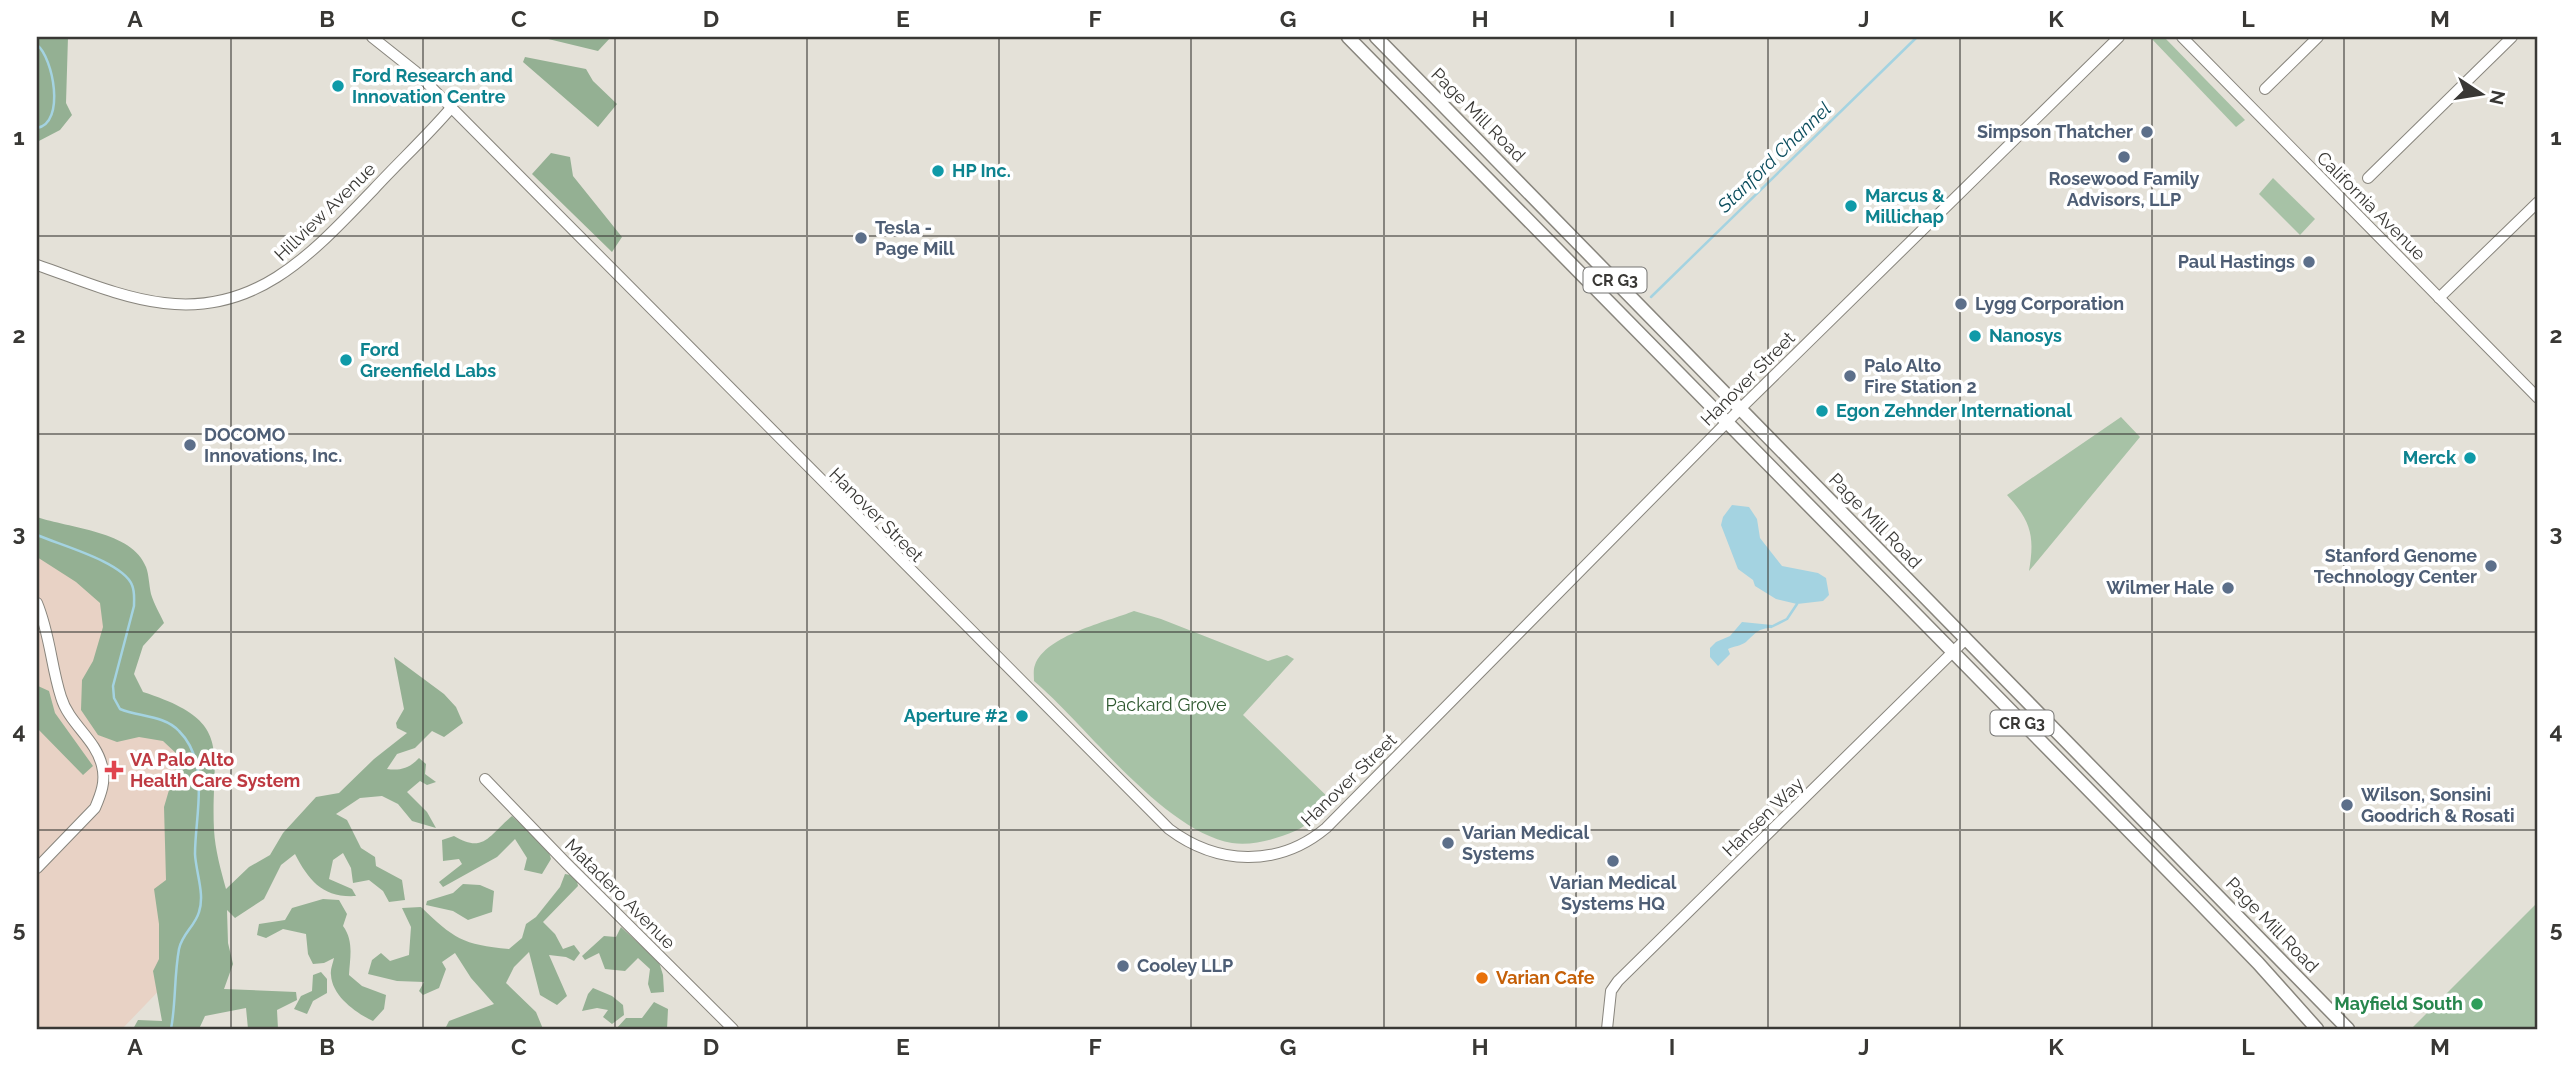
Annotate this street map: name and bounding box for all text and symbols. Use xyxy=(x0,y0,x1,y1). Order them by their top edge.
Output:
text: A xyxy=(127,5,143,32)
text: B xyxy=(319,5,335,32)
text: C xyxy=(511,5,527,32)
text: D xyxy=(703,5,719,32)
text: E xyxy=(896,5,910,32)
text: F xyxy=(1088,5,1102,32)
text: G xyxy=(1280,5,1296,32)
text: H xyxy=(1471,5,1489,32)
text: I xyxy=(1669,5,1675,32)
text: J xyxy=(1858,5,1870,32)
text: K xyxy=(2048,5,2064,32)
text: L xyxy=(2241,5,2255,32)
text: M xyxy=(2430,5,2450,32)
north arrow xyxy=(2446,60,2516,130)
street label: Page Mill Road xyxy=(1427,63,1530,166)
place label: Ford Research and Innovation Centre xyxy=(352,65,513,107)
marker: Ford Research and Innovation Centre xyxy=(330,78,346,94)
text: N xyxy=(2485,88,2510,107)
water label: Stanford Channel xyxy=(1712,97,1835,217)
place label: Simpson Thatcher xyxy=(1977,121,2133,142)
text: 1 xyxy=(13,123,25,150)
text: 1 xyxy=(2550,123,2562,150)
marker: Simpson Thatcher xyxy=(2139,124,2155,140)
street label: California Avenue xyxy=(2313,147,2430,265)
marker: Rosewood Family Advisors, LLP xyxy=(2116,149,2132,165)
street label: Hillview Avenue xyxy=(270,158,380,265)
place label: HP Inc. xyxy=(952,160,1011,181)
marker: HP Inc. xyxy=(930,163,946,179)
place label: Rosewood Family Advisors, LLP xyxy=(2049,168,2200,210)
place label: Marcus & Millichap xyxy=(1865,185,1945,227)
marker: Marcus & Millichap xyxy=(1843,198,1859,214)
place label: Tesla - Page Mill xyxy=(875,217,955,259)
marker: Tesla - Page Mill xyxy=(853,230,869,246)
place label: Paul Hastings xyxy=(2178,251,2295,272)
marker: Paul Hastings xyxy=(2301,254,2317,270)
road number: CR G3 xyxy=(1584,268,1646,292)
place label: Lygg Corporation xyxy=(1975,293,2124,314)
marker: Lygg Corporation xyxy=(1953,296,1969,312)
text: 2 xyxy=(13,321,25,348)
text: 2 xyxy=(2550,321,2562,348)
place label: Nanosys xyxy=(1989,325,2062,346)
street label: Hanover Street xyxy=(1696,327,1799,430)
marker: Nanosys xyxy=(1967,328,1983,344)
place label: Ford Greenfield Labs xyxy=(360,339,496,381)
marker: Ford Greenfield Labs xyxy=(338,352,354,368)
place label: Palo Alto Fire Station 2 xyxy=(1864,355,1977,397)
marker: Palo Alto Fire Station 2 xyxy=(1842,368,1858,384)
place label: Egon Zehnder International xyxy=(1836,400,2072,421)
marker: Egon Zehnder International xyxy=(1814,403,1830,419)
place label: DOCOMO Innovations, Inc. xyxy=(204,424,342,466)
marker: DOCOMO Innovations, Inc. xyxy=(182,437,198,453)
place label: Merck xyxy=(2403,447,2457,468)
marker: Merck xyxy=(2462,450,2478,466)
street label: Hanover Street xyxy=(825,463,928,566)
street label: Page Mill Road xyxy=(1825,469,1926,573)
text: 3 xyxy=(13,519,25,546)
text: 3 xyxy=(2550,519,2562,546)
place label: Stanford Genome Technology Center xyxy=(2314,545,2477,587)
marker: Stanford Genome Technology Center xyxy=(2483,558,2499,574)
place label: Wilmer Hale xyxy=(2106,577,2214,598)
marker: Wilmer Hale xyxy=(2220,580,2236,596)
park label: Packard Grove xyxy=(1105,694,1227,715)
place label: Aperture #2 xyxy=(904,705,1008,726)
marker: Aperture #2 xyxy=(1014,708,1030,724)
road number: CR G3 xyxy=(1990,710,2054,736)
text: 4 xyxy=(12,717,26,744)
text: 4 xyxy=(2549,717,2563,744)
street label: Hanover Street xyxy=(1297,729,1401,830)
place label: VA Palo Alto Health Care System xyxy=(130,749,300,791)
marker: VA Palo Alto Health Care System xyxy=(104,760,124,780)
street label: Hansen Way xyxy=(1718,773,1808,860)
place label: Wilson, Sonsini Goodrich & Rosati xyxy=(2361,784,2515,826)
marker: Wilson, Sonsini Goodrich & Rosati xyxy=(2339,797,2355,813)
place label: Varian Medical Systems xyxy=(1462,822,1589,864)
street label: Matadero Avenue xyxy=(561,834,680,953)
marker: Varian Medical Systems xyxy=(1440,835,1456,851)
marker: Varian Medical Systems HQ xyxy=(1605,853,1621,869)
place label: Varian Medical Systems HQ xyxy=(1549,872,1677,914)
street label: Page Mill Road xyxy=(2222,873,2323,977)
text: 5 xyxy=(13,915,26,942)
text: 5 xyxy=(2550,915,2563,942)
place label: Cooley LLP xyxy=(1137,955,1233,976)
marker: Cooley LLP xyxy=(1115,958,1131,974)
place label: Varian Cafe xyxy=(1496,967,1595,988)
marker: Varian Cafe xyxy=(1474,970,1490,986)
place label: Mayfield South xyxy=(2334,993,2463,1014)
marker: Mayfield South xyxy=(2469,996,2485,1012)
text: A xyxy=(127,1033,143,1060)
text: B xyxy=(319,1033,335,1060)
text: C xyxy=(511,1033,527,1060)
text: D xyxy=(703,1033,719,1060)
text: E xyxy=(896,1033,910,1060)
text: F xyxy=(1088,1033,1102,1060)
text: G xyxy=(1280,1033,1296,1060)
text: H xyxy=(1471,1033,1489,1060)
text: I xyxy=(1669,1033,1675,1060)
text: J xyxy=(1858,1033,1870,1060)
text: K xyxy=(2048,1033,2064,1060)
text: L xyxy=(2241,1033,2255,1060)
text: M xyxy=(2430,1033,2450,1060)

